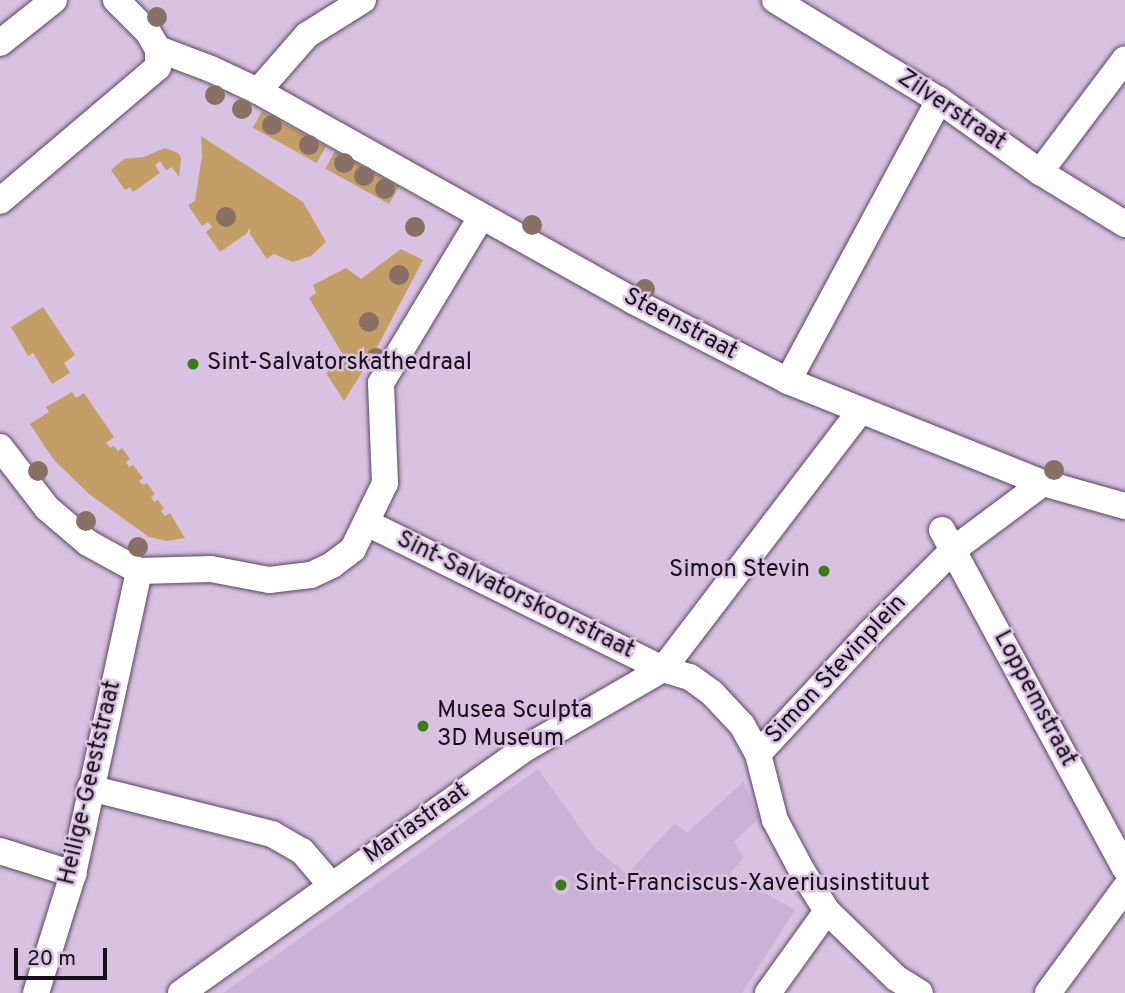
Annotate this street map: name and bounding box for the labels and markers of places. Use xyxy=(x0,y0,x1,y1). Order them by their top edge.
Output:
place label: Sint-Salvatorskathedraal xyxy=(207,350,472,378)
marker: Sint-Salvatorskathedraal xyxy=(185,356,201,372)
place label: Simon Stevin xyxy=(669,557,810,585)
marker: Simon Stevin xyxy=(816,563,832,579)
place label: Musea Sculpta 3D Museum xyxy=(437,698,592,754)
marker: Musea Sculpta 3D Museum xyxy=(415,718,431,734)
place label: Sint-Franciscus-Xaveriusinstituut xyxy=(575,871,930,899)
marker: Sint-Franciscus-Xaveriusinstituut xyxy=(553,877,569,893)

